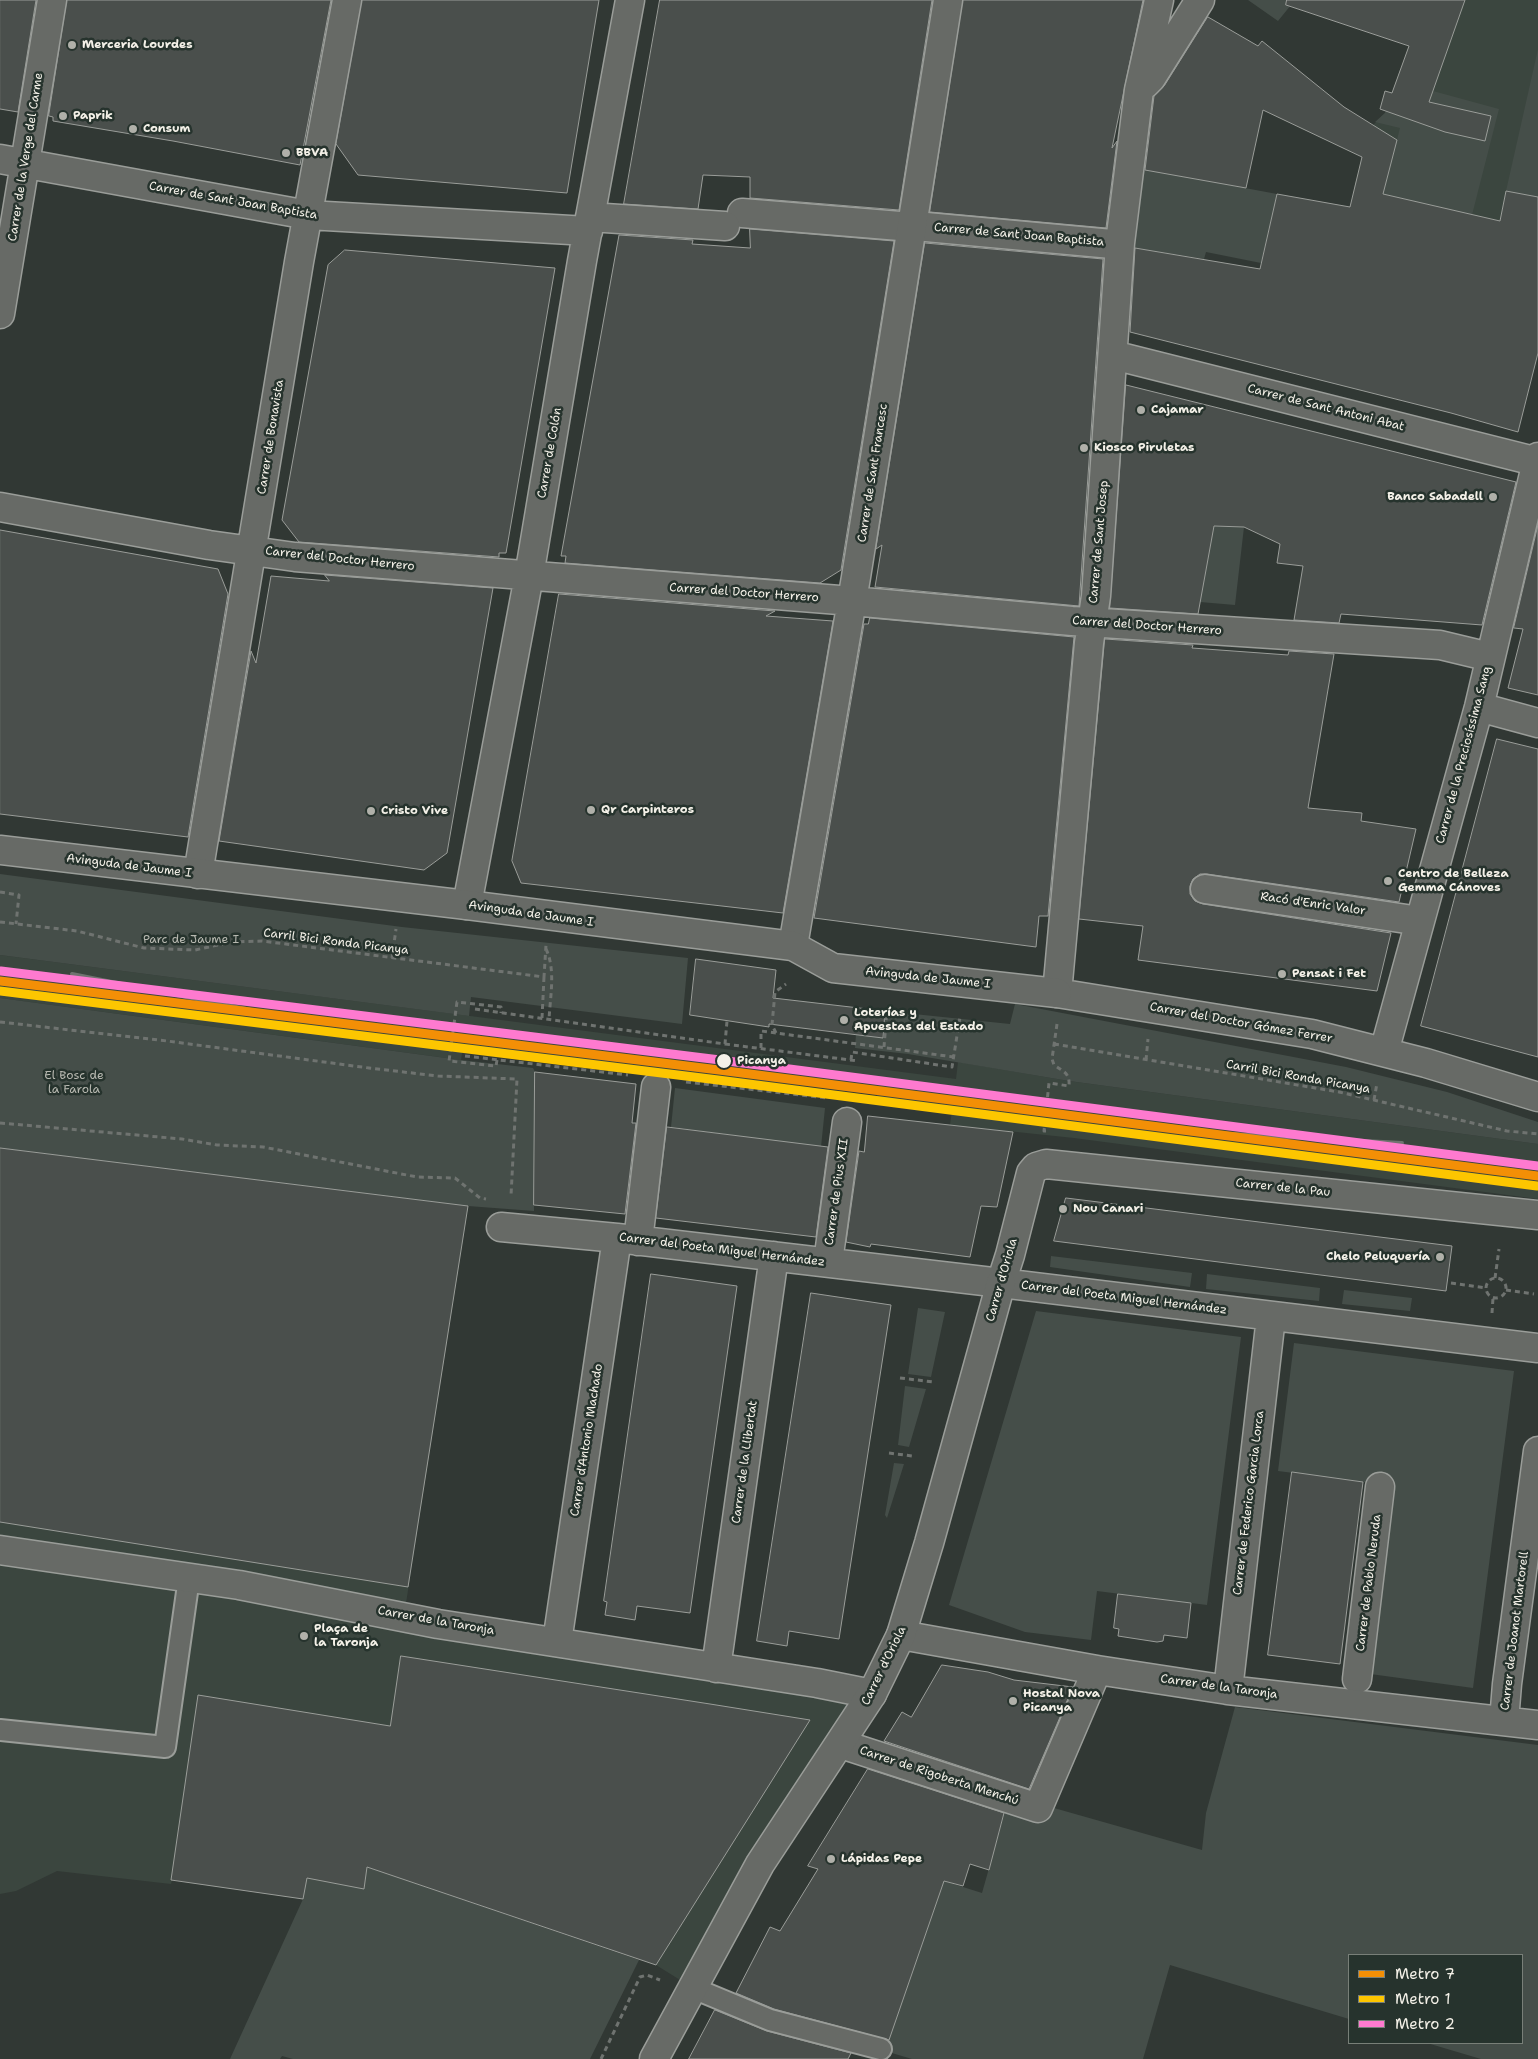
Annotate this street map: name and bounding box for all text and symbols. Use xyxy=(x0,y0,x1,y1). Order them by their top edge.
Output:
place label: Merceria Lourdes xyxy=(82,38,193,52)
marker: Merceria Lourdes xyxy=(66,39,78,51)
street label: Carrer de la Verge del Carme xyxy=(6,72,46,242)
place label: Paprik xyxy=(73,109,113,123)
marker: Paprik xyxy=(57,110,69,122)
place label: Consum xyxy=(143,122,191,136)
marker: Consum xyxy=(127,123,139,135)
place label: BBVA xyxy=(296,146,328,160)
marker: BBVA xyxy=(280,147,292,159)
street label: Carrer de Sant Joan Baptista xyxy=(148,179,318,223)
street label: Carrer de Sant Joan Baptista xyxy=(933,220,1105,250)
street label: Carrer de Bonavista xyxy=(255,379,287,495)
street label: Carrer de Sant Antoni Abat xyxy=(1246,382,1406,434)
street label: Carrer de Sant Francesc xyxy=(855,403,891,543)
place label: Cajamar xyxy=(1151,403,1204,417)
marker: Cajamar xyxy=(1135,404,1147,416)
street label: Carrer de Colón xyxy=(535,407,565,499)
place label: Kiosco Piruletas xyxy=(1094,441,1194,455)
marker: Kiosco Piruletas xyxy=(1078,442,1090,454)
street label: Carrer de Sant Josep xyxy=(1086,480,1112,604)
place label: Banco Sabadell xyxy=(1387,490,1483,504)
marker: Banco Sabadell xyxy=(1487,491,1499,503)
street label: Carrer del Doctor Herrero xyxy=(265,544,415,574)
street label: Carrer del Doctor Herrero xyxy=(669,581,819,605)
street label: Carrer del Doctor Herrero xyxy=(1072,614,1222,638)
street label: Carrer de la Preciosíssima Sang xyxy=(1433,665,1495,845)
place label: Qr Carpinteros xyxy=(601,803,694,817)
place label: Cristo Vive xyxy=(381,804,448,818)
marker: Qr Carpinteros xyxy=(585,804,597,816)
marker: Cristo Vive xyxy=(365,805,377,817)
street label: Avinguda de Jaume I xyxy=(66,851,192,881)
place label: Centro de Belleza Gemma Cánoves xyxy=(1398,867,1509,895)
marker: Centro de Belleza Gemma Cánoves xyxy=(1382,875,1394,887)
street label: Racó d'Enric Valor xyxy=(1259,889,1367,919)
street label: Avinguda de Jaume I xyxy=(468,898,594,930)
street label: Carril Bici Ronda Picanya xyxy=(263,926,409,958)
park label: Parc de Jaume I xyxy=(143,933,239,947)
street label: Avinguda de Jaume I xyxy=(865,964,991,992)
place label: Pensat i Fet xyxy=(1292,967,1366,981)
marker: Pensat i Fet xyxy=(1276,968,1288,980)
street label: Carrer del Doctor Gómez Ferrer xyxy=(1148,1000,1334,1046)
place label: Loterías y Apuestas del Estado xyxy=(854,1006,983,1034)
marker: Loterías y Apuestas del Estado xyxy=(838,1014,850,1026)
marker: Picanya xyxy=(715,1052,733,1070)
place label: Picanya xyxy=(737,1054,786,1068)
street label: Carril Bici Ronda Picanya xyxy=(1225,1057,1371,1097)
park label: El Bosc de la Farola xyxy=(44,1069,104,1097)
street label: Carrer de Pius XII xyxy=(822,1138,852,1246)
street label: Carrer de la Pau xyxy=(1235,1176,1331,1200)
place label: Nou Canari xyxy=(1073,1202,1143,1216)
marker: Nou Canari xyxy=(1057,1203,1069,1215)
street label: Carrer del Poeta Miguel Hernández xyxy=(618,1230,826,1270)
street label: Carrer d'Oriola xyxy=(983,1237,1021,1323)
place label: Chelo Peluquería xyxy=(1326,1250,1430,1264)
marker: Chelo Peluquería xyxy=(1434,1251,1446,1263)
street label: Carrer del Poeta Miguel Hernández xyxy=(1020,1278,1228,1318)
street label: Carrer d'Antonio Machado xyxy=(568,1363,606,1517)
street label: Carrer de la Llibertat xyxy=(729,1400,761,1524)
street label: Carrer de Federico Garcia Lorca xyxy=(1231,1410,1267,1596)
street label: Carrer de Pablo Neruda xyxy=(1353,1514,1385,1652)
street label: Carrer de Joanot Martorell xyxy=(1498,1551,1532,1711)
street label: Carrer de la Taronja xyxy=(377,1604,495,1638)
place label: Plaça de la Taronja xyxy=(314,1622,378,1650)
street label: Carrer d'Oriola xyxy=(859,1624,909,1708)
marker: Plaça de la Taronja xyxy=(298,1630,310,1642)
street label: Carrer de la Taronja xyxy=(1160,1672,1278,1702)
place label: Hostal Nova Picanya xyxy=(1023,1687,1100,1715)
marker: Hostal Nova Picanya xyxy=(1007,1695,1019,1707)
street label: Carrer de Rigoberta Menchú xyxy=(858,1743,1020,1809)
place label: Lápidas Pepe xyxy=(841,1852,922,1866)
marker: Lápidas Pepe xyxy=(825,1853,837,1865)
legend xyxy=(1348,1954,1523,2044)
text: Metro 7 xyxy=(1395,1964,1455,1984)
text: Metro 1 xyxy=(1395,1989,1451,2009)
text: Metro 2 xyxy=(1395,2014,1455,2034)

